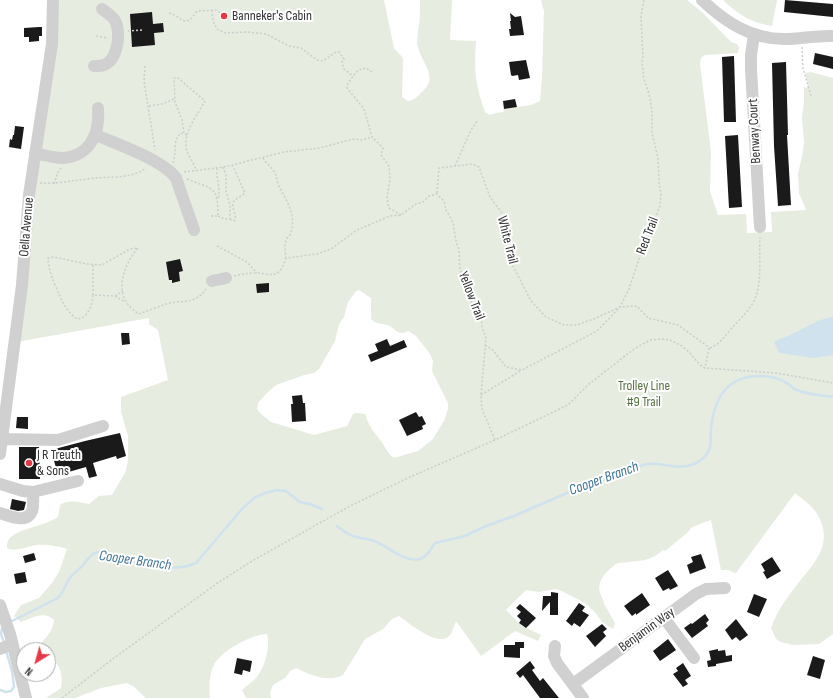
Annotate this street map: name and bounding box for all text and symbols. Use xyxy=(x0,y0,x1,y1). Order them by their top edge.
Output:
place label: Banneker's Cabin xyxy=(232,8,312,24)
marker: Banneker's Cabin xyxy=(219,11,229,21)
street label: Benway Court xyxy=(745,98,765,164)
street label: Oella Avenue xyxy=(16,197,38,257)
street label: White Trail xyxy=(493,214,521,266)
street label: Red Trail xyxy=(633,215,663,257)
street label: Yellow Trail xyxy=(454,269,488,323)
park label: Trolley Line #9 Trail xyxy=(618,378,670,410)
place label: J R Treuth & Sons xyxy=(37,447,81,480)
marker: J R Treuth & Sons xyxy=(24,458,34,468)
water label: Cooper Branch xyxy=(567,458,641,500)
water label: Cooper Branch xyxy=(98,547,172,575)
street label: Benjamin Way xyxy=(616,604,678,656)
north arrow xyxy=(16,642,56,682)
text: N xyxy=(23,664,35,678)

